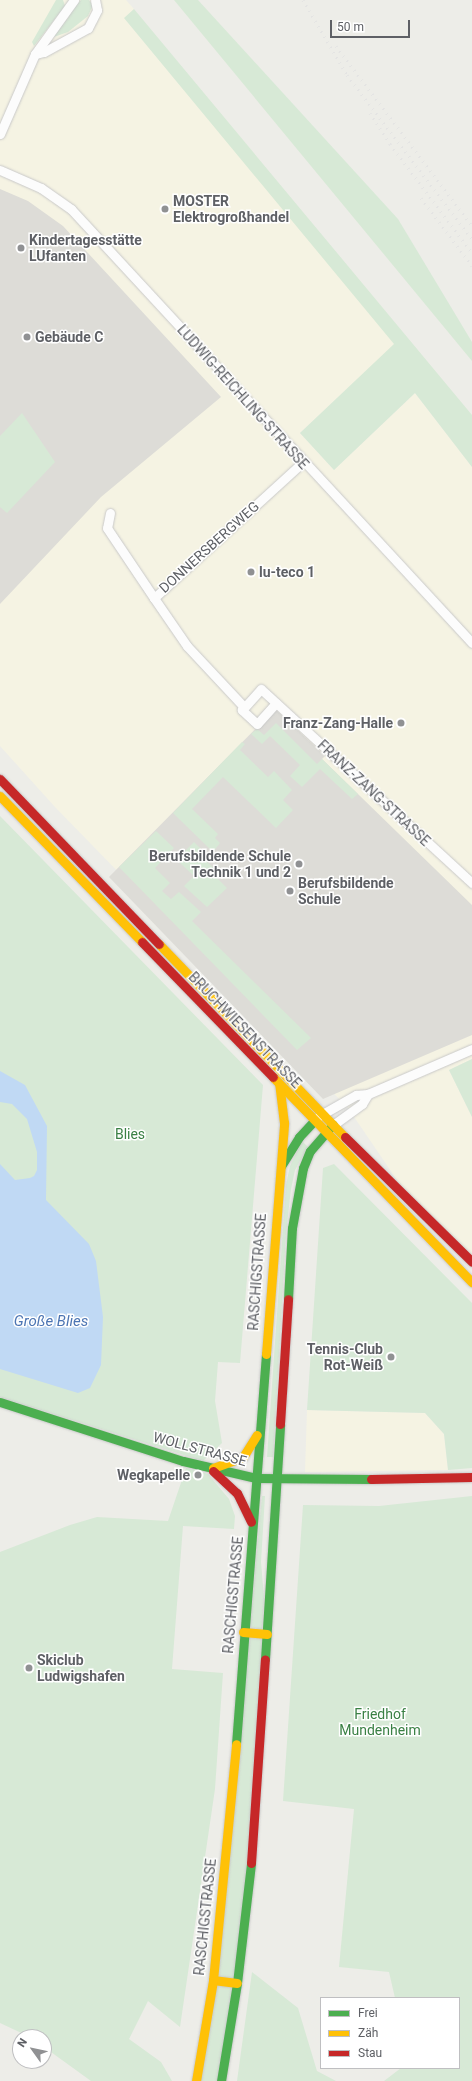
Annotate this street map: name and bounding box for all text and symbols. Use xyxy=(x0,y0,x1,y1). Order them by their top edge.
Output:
scale bar xyxy=(332,12,412,38)
text: 50 m xyxy=(337,20,364,34)
place label: MOSTER Elektrogroßhandel xyxy=(173,193,289,226)
marker: MOSTER Elektrogroßhandel xyxy=(160,204,170,214)
place label: Kindertagesstätte LUfanten xyxy=(29,232,142,264)
marker: Kindertagesstätte LUfanten xyxy=(16,243,26,253)
street label: LUDWIG-REICHLING-STRASSE xyxy=(174,321,312,473)
place label: Gebäude C xyxy=(35,329,103,345)
marker: Gebäude C xyxy=(22,332,32,342)
street label: DONNERSBERGWEG xyxy=(156,498,262,596)
place label: lu-teco 1 xyxy=(259,564,315,580)
marker: lu-teco 1 xyxy=(246,567,256,577)
place label: Franz-Zang-Halle xyxy=(283,715,393,731)
marker: Franz-Zang-Halle xyxy=(396,718,406,728)
street label: FRANZ-ZANG-STRASSE xyxy=(314,736,434,850)
place label: Berufsbildende Schule Technik 1 und 2 xyxy=(149,848,291,880)
marker: Berufsbildende Schule Technik 1 und 2 xyxy=(294,859,304,869)
place label: Berufsbildende Schule xyxy=(298,875,394,908)
marker: Berufsbildende Schule xyxy=(285,886,295,896)
street label: BRUCHWIESENSTRASSE xyxy=(185,968,305,1092)
park label: Blies xyxy=(115,1126,145,1142)
street label: RASCHIGSTRASSE xyxy=(245,1213,269,1331)
water label: Große Blies xyxy=(14,1313,88,1331)
place label: Tennis-Club Rot-Weiß xyxy=(307,1341,383,1374)
marker: Tennis-Club Rot-Weiß xyxy=(386,1352,396,1362)
street label: WOLLSTRASSE xyxy=(151,1428,249,1470)
place label: Wegkapelle xyxy=(117,1467,190,1483)
marker: Wegkapelle xyxy=(193,1470,203,1480)
street label: RASCHIGSTRASSE xyxy=(220,1536,246,1654)
place label: Skiclub Ludwigshafen xyxy=(37,1652,125,1684)
marker: Skiclub Ludwigshafen xyxy=(24,1663,34,1673)
park label: Friedhof Mundenheim xyxy=(339,1706,421,1738)
street label: RASCHIGSTRASSE xyxy=(191,1858,219,1976)
legend xyxy=(320,1997,460,2069)
text: Frei xyxy=(358,2006,378,2020)
text: Zäh xyxy=(358,2026,378,2040)
north arrow xyxy=(12,2029,52,2069)
text: N xyxy=(15,2036,30,2050)
text: Stau xyxy=(358,2046,382,2060)

